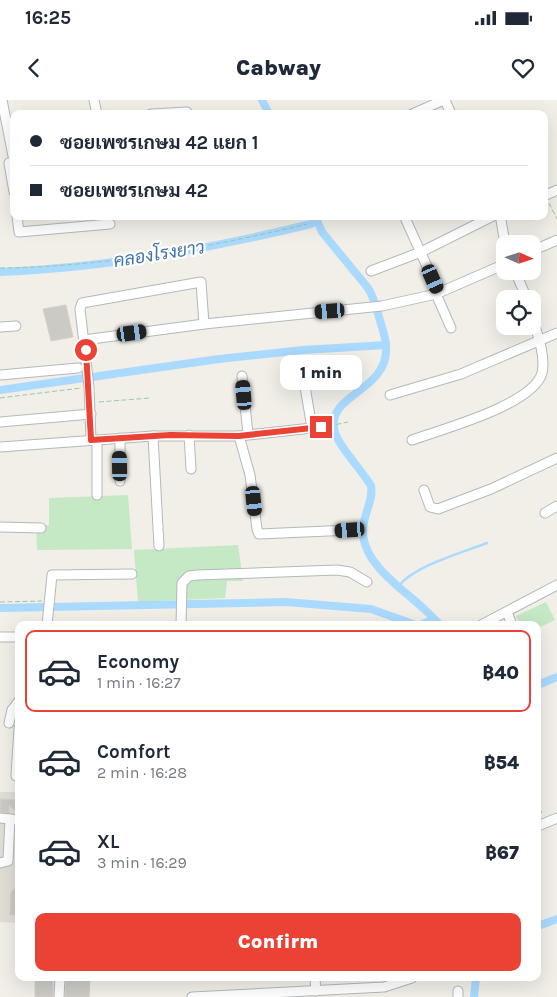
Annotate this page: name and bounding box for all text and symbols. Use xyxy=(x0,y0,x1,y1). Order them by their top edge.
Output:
text: 16:25 xyxy=(25,7,71,29)
icon: back xyxy=(20,54,48,82)
icon: heart xyxy=(509,54,537,82)
text: Cabway xyxy=(236,55,321,81)
text: ซอยเพชรเกษม 42 แยก 1 xyxy=(60,132,259,154)
text: ซอยเพชรเกษม 42 xyxy=(60,180,208,202)
water label: คลองโรงยาว xyxy=(112,234,206,272)
north arrow xyxy=(496,235,541,280)
map controls xyxy=(496,235,541,335)
car xyxy=(420,262,445,296)
button: locate xyxy=(496,290,541,335)
car xyxy=(314,302,345,320)
car xyxy=(116,323,147,343)
route start xyxy=(75,339,97,361)
callout: 1 min xyxy=(280,355,362,390)
text: 1 min xyxy=(300,363,342,382)
car xyxy=(235,379,252,411)
route end xyxy=(310,416,332,438)
car xyxy=(112,451,127,481)
car xyxy=(244,485,263,517)
car xyxy=(334,521,365,539)
icon: car xyxy=(37,649,82,694)
text: Economy xyxy=(97,651,179,673)
text: ฿40 xyxy=(483,662,519,684)
text: 1 min · 16:27 xyxy=(97,673,181,692)
icon: car xyxy=(37,739,82,784)
text: Comfort xyxy=(97,741,171,763)
text: ฿54 xyxy=(484,752,519,774)
text: 2 min · 16:28 xyxy=(97,763,187,782)
icon: car xyxy=(37,829,82,874)
text: XL xyxy=(97,831,119,853)
text: ฿67 xyxy=(485,842,519,864)
text: 3 min · 16:29 xyxy=(97,853,187,872)
button: Confirm xyxy=(35,913,521,971)

